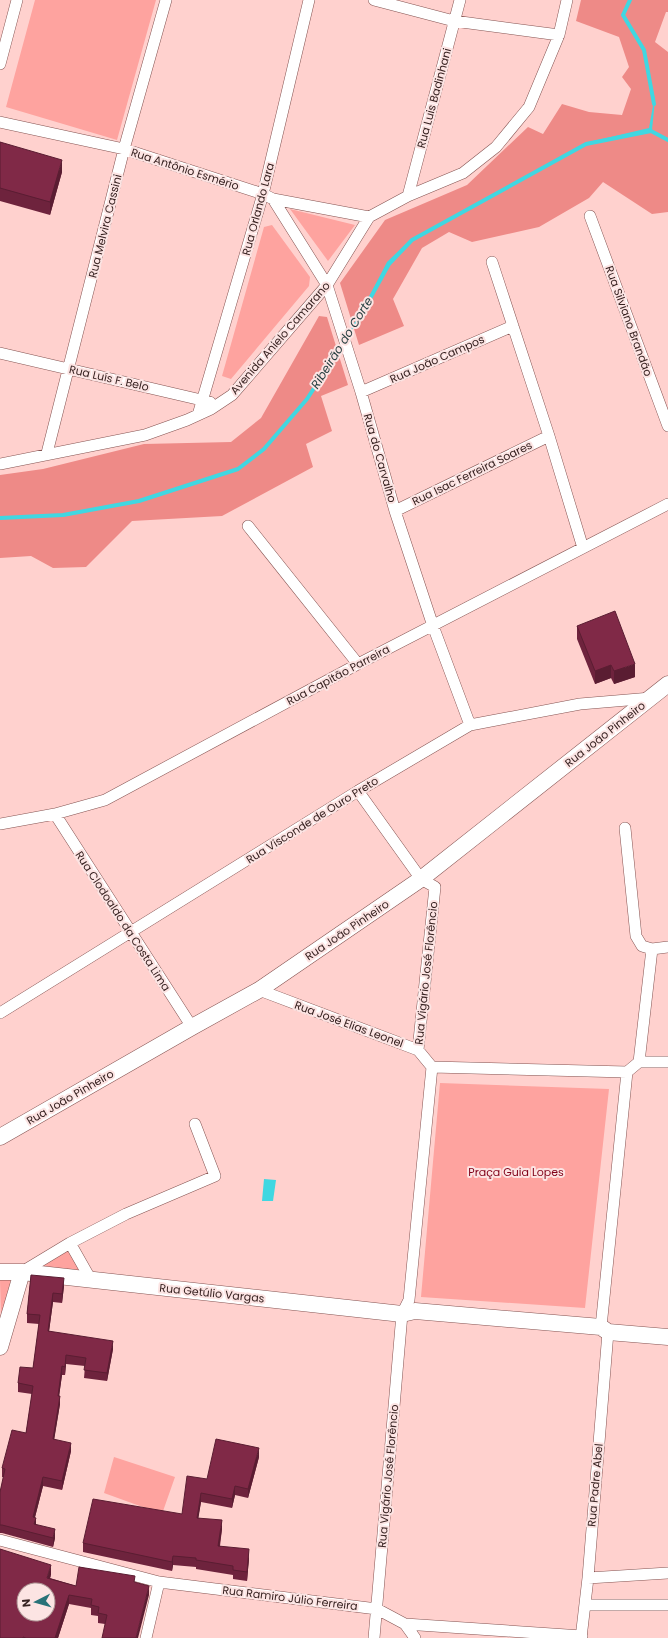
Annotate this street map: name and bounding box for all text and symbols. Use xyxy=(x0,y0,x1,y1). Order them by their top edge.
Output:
street label: Rua Luis Badinhani xyxy=(413,46,455,150)
street label: Rua Antônio Esmério xyxy=(129,144,241,194)
street label: Rua Orlando Lara xyxy=(238,161,278,257)
street label: Rua Melvira Cassini xyxy=(84,172,126,280)
street label: Rua Silviano Brandão xyxy=(602,264,656,378)
street label: Avenida Anielo Camarano xyxy=(226,278,334,398)
water label: Ribeirão do Corte xyxy=(306,293,377,392)
street label: Rua João Campos xyxy=(387,331,487,387)
street label: Rua Luís F. Belo xyxy=(68,361,150,395)
street label: Rua do Carvalho xyxy=(360,412,400,504)
street label: Rua Isac Ferreira Soares xyxy=(409,437,535,509)
street label: Rua Capitão Parreira xyxy=(284,641,392,709)
street label: Rua João Pinheiro xyxy=(561,697,649,771)
street label: Rua Visconde de Ouro Preto xyxy=(243,773,381,867)
street label: Rua Clodoaldo da Costa Lima xyxy=(72,848,174,994)
street label: Rua João Pinheiro xyxy=(302,896,392,964)
street label: Rua Vigário José Florêncio xyxy=(411,901,441,1045)
street label: Rua José Elias Leonel xyxy=(292,997,406,1051)
street label: Rua João Pinheiro xyxy=(23,1066,117,1128)
park label: Praça Guia Lopes xyxy=(468,1164,564,1180)
street label: Rua Getúlio Vargas xyxy=(159,1280,266,1306)
street label: Rua Vigário José Florêncio xyxy=(374,1404,402,1548)
street label: Rua Padre Abel xyxy=(583,1443,607,1527)
north arrow xyxy=(16,1582,56,1622)
street label: Rua Ramiro Júlio Ferreira xyxy=(221,1582,359,1614)
text: N xyxy=(18,1598,34,1608)

